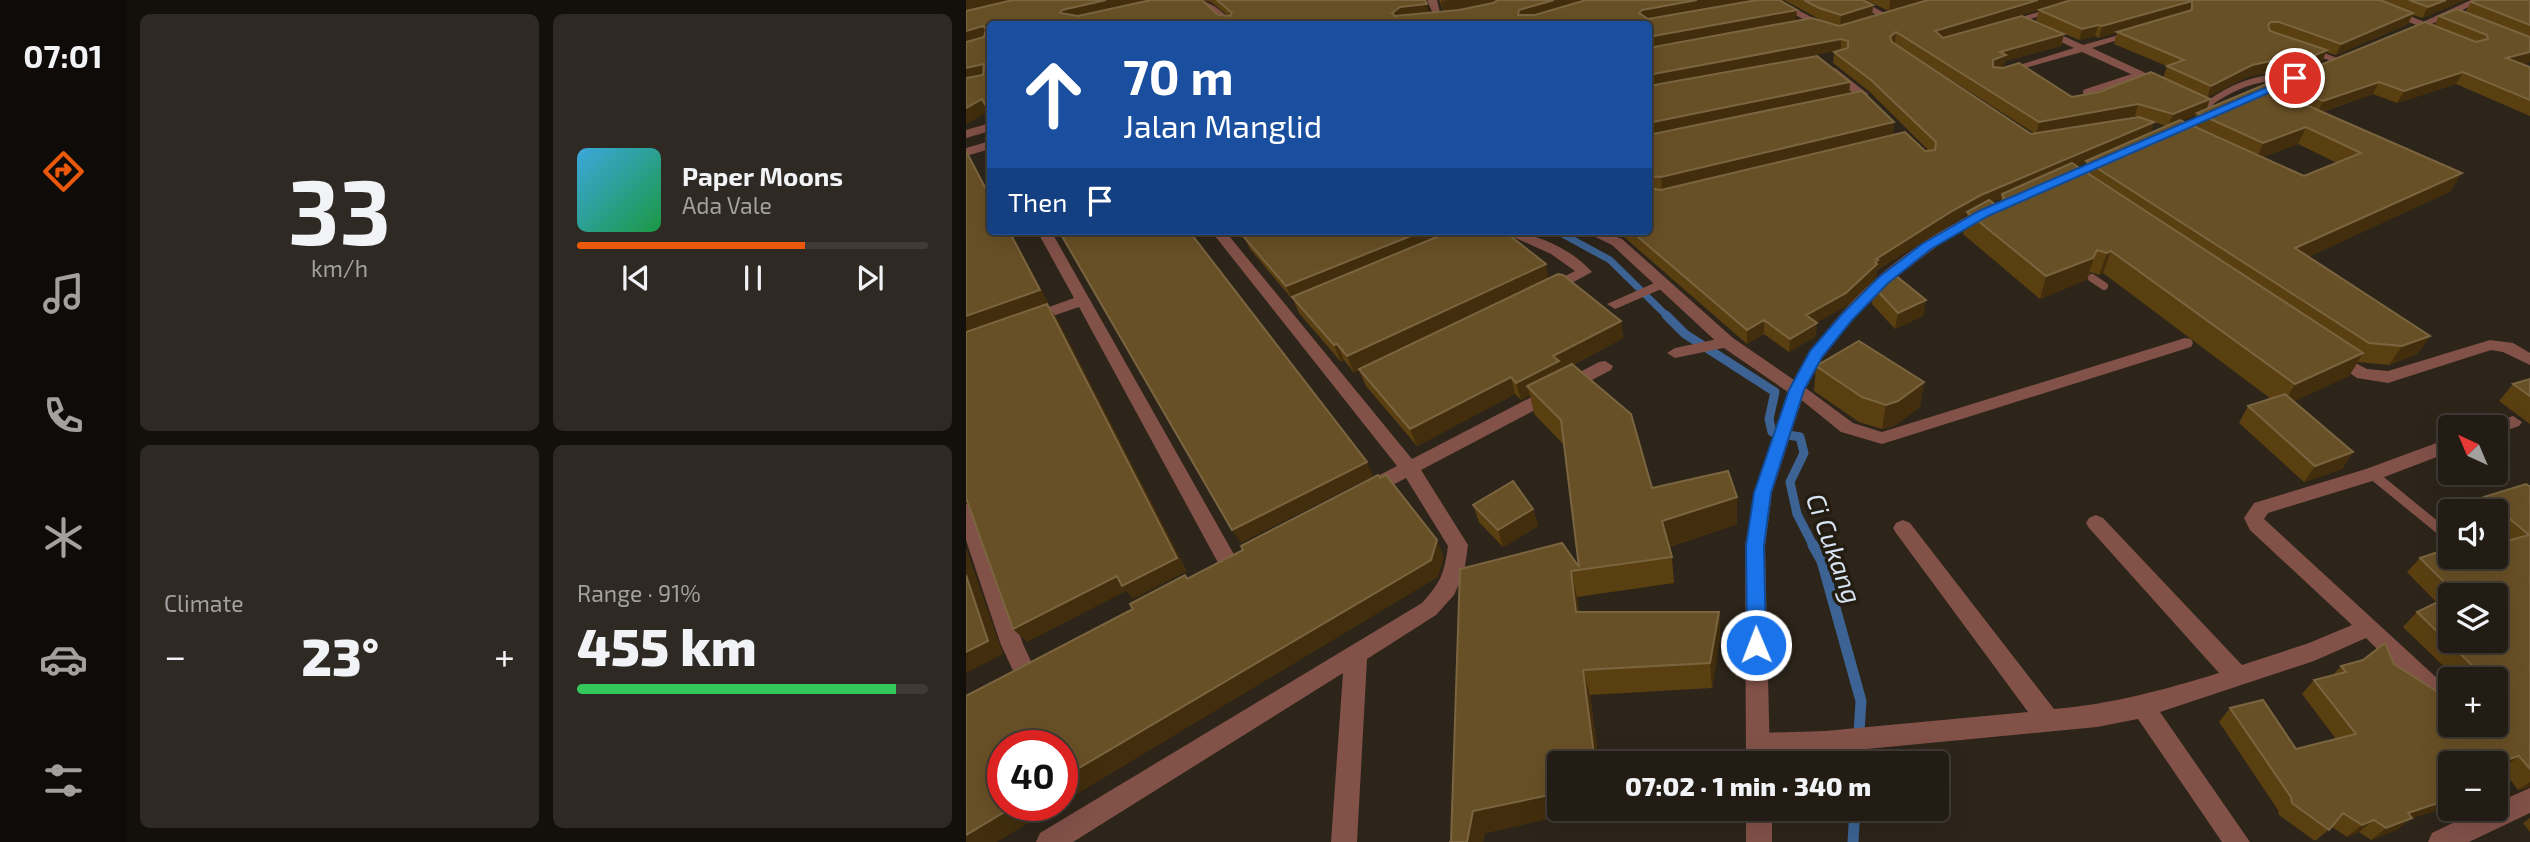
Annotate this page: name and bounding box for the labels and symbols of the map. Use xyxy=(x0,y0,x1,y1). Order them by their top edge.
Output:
pin xyxy=(2265,48,2325,108)
north arrow xyxy=(2438,415,2508,485)
water label: Ci Cukang xyxy=(1801,489,1869,607)
position arrow xyxy=(1719,608,1793,682)
speed limit sign: 40 xyxy=(987,730,1078,821)

